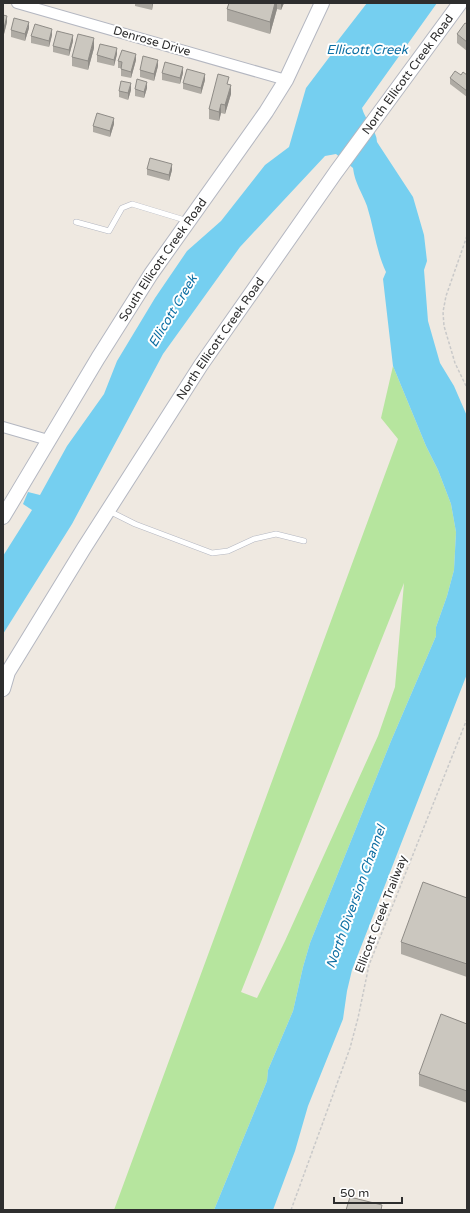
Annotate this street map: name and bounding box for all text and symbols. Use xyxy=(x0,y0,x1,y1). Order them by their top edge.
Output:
street label: North Ellicott Creek Road xyxy=(359,12,456,137)
street label: Denrose Drive xyxy=(112,23,192,59)
water label: Ellicott Creek xyxy=(326,42,409,58)
street label: South Ellicott Creek Road xyxy=(116,196,210,324)
water label: Ellicott Creek xyxy=(145,272,201,350)
street label: North Ellicott Creek Road xyxy=(174,275,267,402)
water label: North Diversion Channel xyxy=(323,822,390,971)
street label: Ellicott Creek Trailway xyxy=(352,853,410,975)
scale bar xyxy=(334,1179,402,1205)
text: 50 m xyxy=(340,1186,369,1200)

